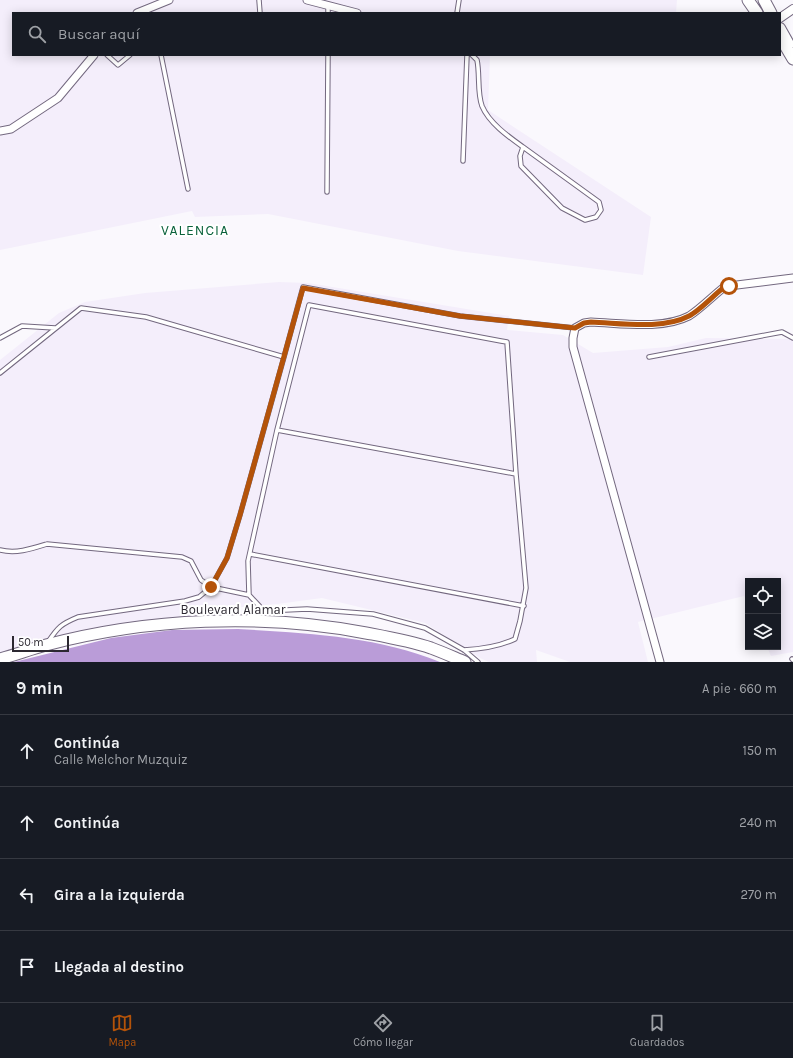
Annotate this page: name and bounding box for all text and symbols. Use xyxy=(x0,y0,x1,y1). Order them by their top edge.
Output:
search box xyxy=(12,12,781,56)
icon: search xyxy=(26,23,48,45)
text: Buscar aquí xyxy=(58,25,140,43)
district label: VALENCIA xyxy=(161,222,229,239)
route start xyxy=(720,277,738,295)
route end xyxy=(202,578,220,596)
map controls xyxy=(745,578,781,650)
button: locate xyxy=(745,578,781,614)
street label: Boulevard Alamar xyxy=(181,602,286,617)
button: layers xyxy=(745,614,781,650)
scale bar xyxy=(12,634,69,653)
text: 50 m xyxy=(18,636,44,649)
text: 9 min xyxy=(16,678,63,698)
text: A pie · 660 m xyxy=(702,681,777,696)
text: Continúa xyxy=(54,734,120,752)
icon: ahead xyxy=(16,740,38,762)
text: 150 m xyxy=(742,743,777,758)
text: Calle Melchor Muzquiz xyxy=(54,752,188,767)
icon: ahead xyxy=(16,812,38,834)
text: Continúa xyxy=(54,814,120,832)
text: 240 m xyxy=(739,815,777,830)
icon: left xyxy=(16,884,38,906)
text: Gira a la izquierda xyxy=(54,886,185,904)
text: 270 m xyxy=(740,887,777,902)
icon: arrive xyxy=(16,956,38,978)
text: Llegada al destino xyxy=(54,958,184,976)
tab: Mapa xyxy=(108,1012,136,1049)
tab: Cómo llegar xyxy=(353,1012,413,1049)
tab: Guardados xyxy=(630,1012,685,1049)

